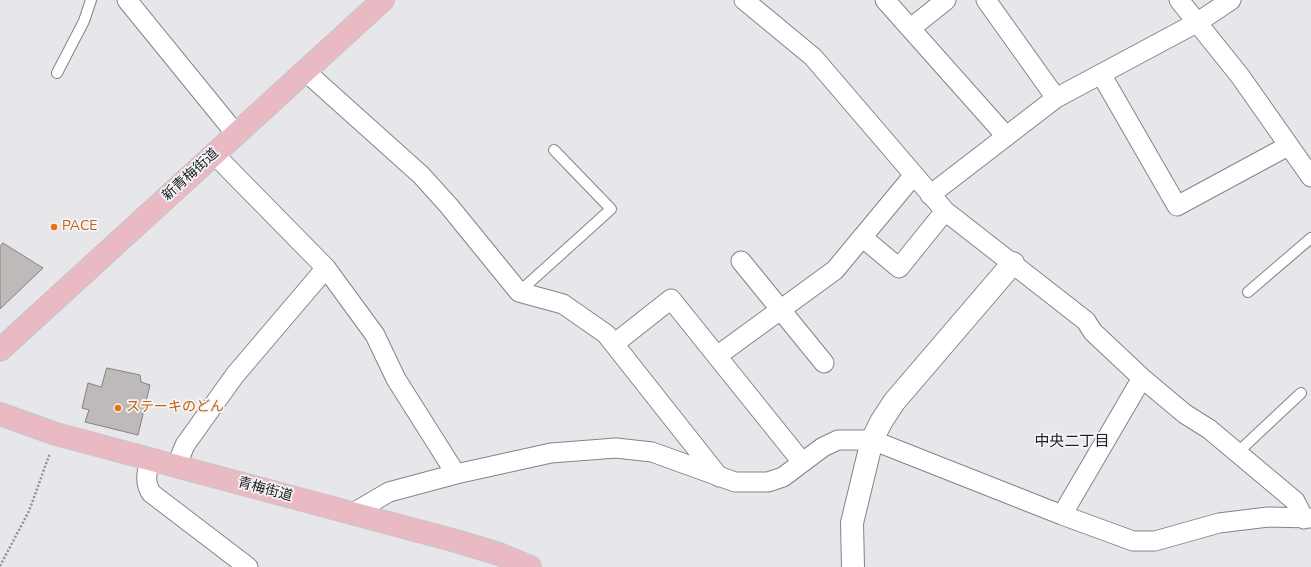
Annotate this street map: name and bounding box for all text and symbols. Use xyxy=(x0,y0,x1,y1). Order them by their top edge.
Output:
street label: 新青梅街道 xyxy=(159,145,223,205)
place label: PACE xyxy=(62,219,97,235)
marker: PACE xyxy=(49,222,59,232)
place label: ステーキのどん xyxy=(126,400,224,416)
marker: ステーキのどん xyxy=(113,403,123,413)
district label: 中央二丁目 xyxy=(1035,433,1109,451)
street label: 青梅街道 xyxy=(236,475,294,505)

